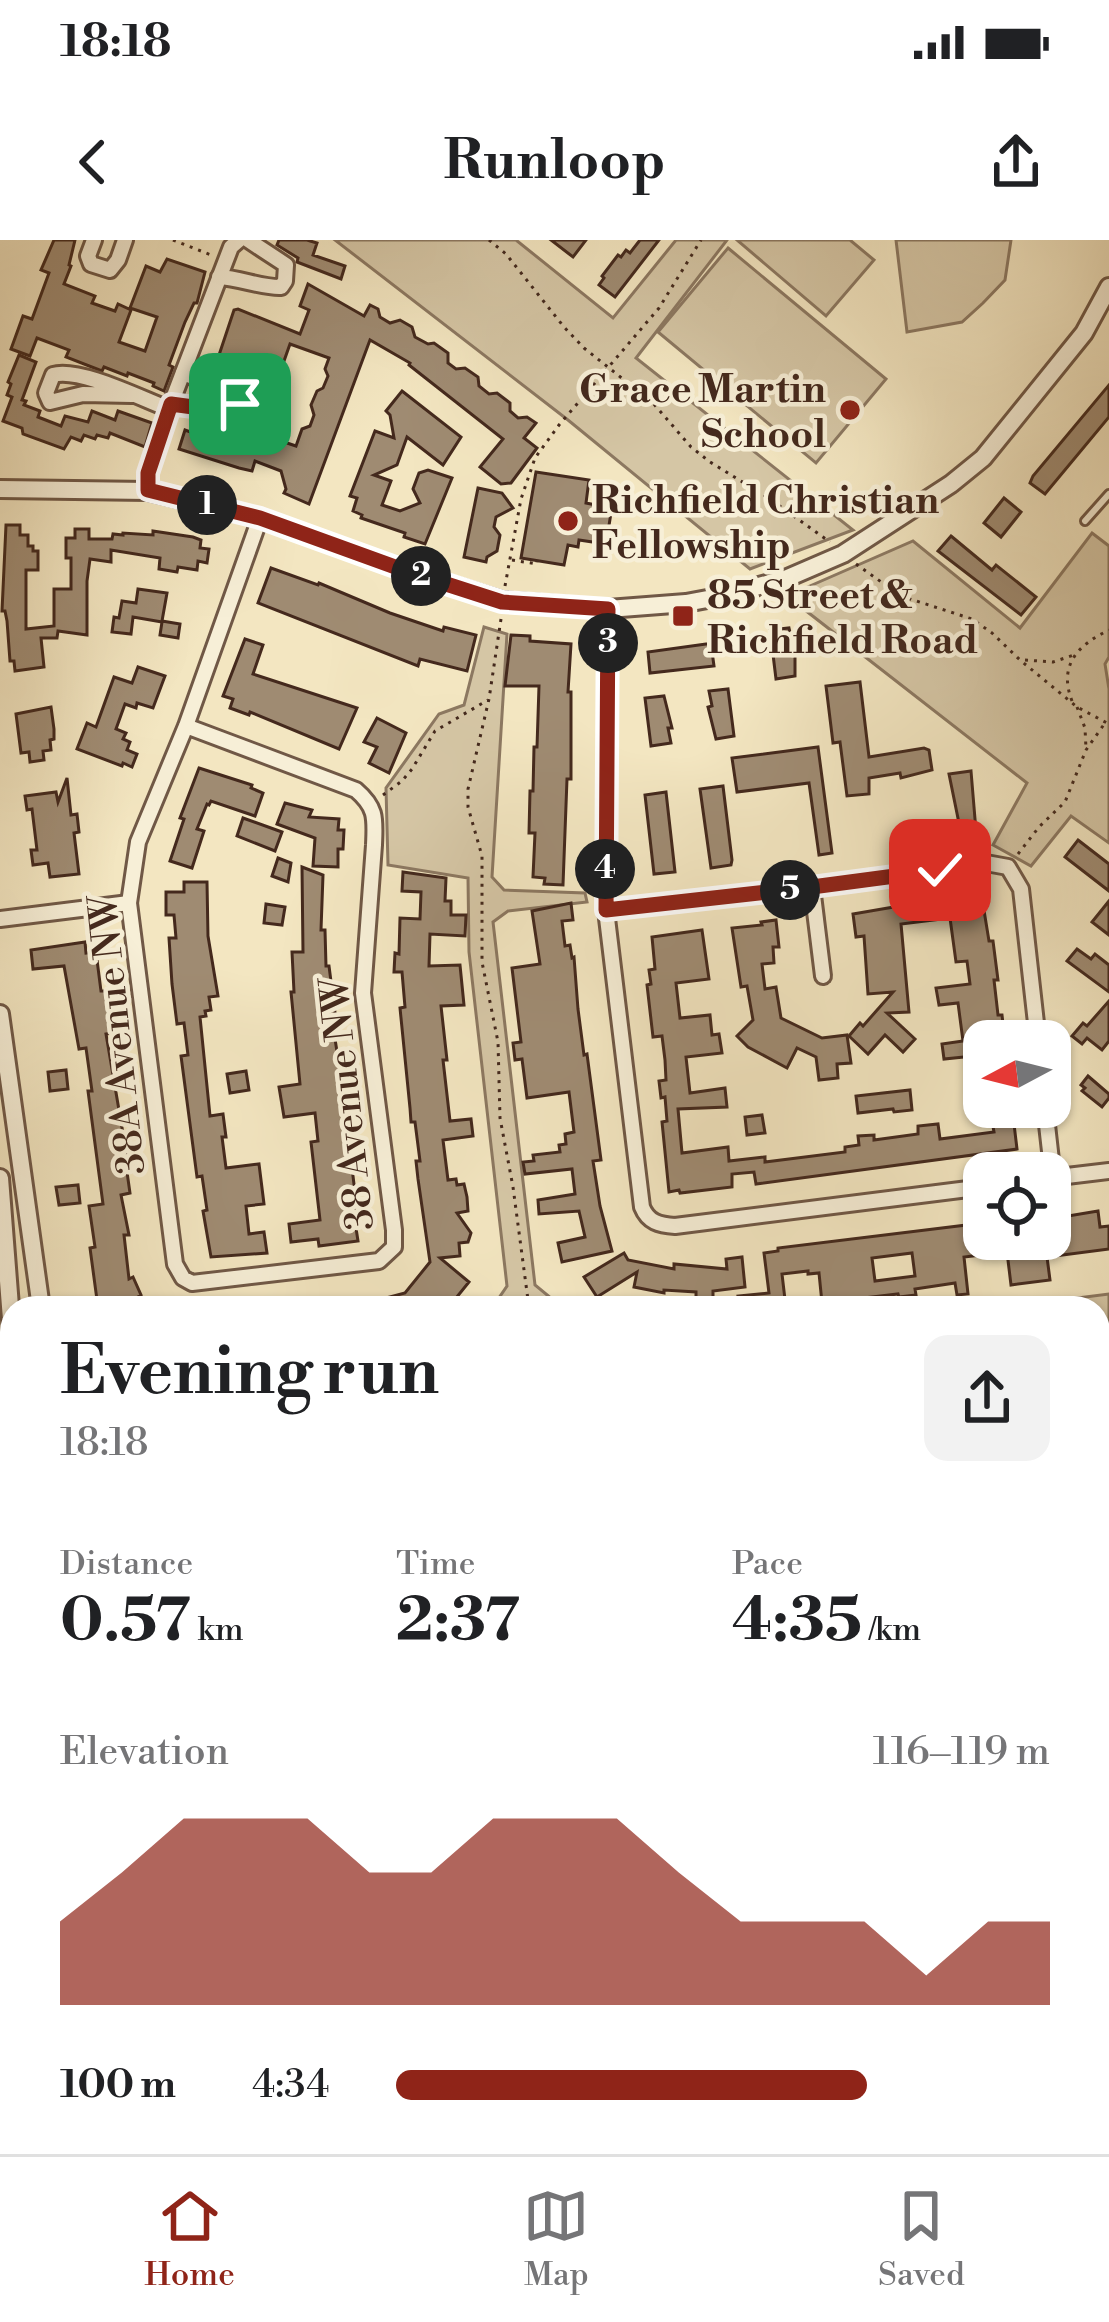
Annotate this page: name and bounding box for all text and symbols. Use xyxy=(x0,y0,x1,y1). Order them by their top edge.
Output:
text: 18:18 xyxy=(60,14,171,71)
text: Runloop xyxy=(444,128,665,196)
icon: back xyxy=(60,129,126,195)
icon: share xyxy=(983,129,1049,195)
pin xyxy=(189,353,291,455)
place label: Grace Martin School xyxy=(579,366,826,460)
icon: arrive xyxy=(207,371,273,437)
marker: Grace Martin School xyxy=(837,397,863,423)
pin: 1 xyxy=(177,475,237,535)
place label: Richfield Christian Fellowship xyxy=(592,477,939,571)
text: 1 xyxy=(199,484,215,525)
marker: Richfield Christian Fellowship xyxy=(555,508,581,534)
pin: 2 xyxy=(391,546,451,606)
text: 2 xyxy=(411,555,431,596)
place label: 85 Street & Richfield Road xyxy=(707,572,978,666)
marker: 85 Street & Richfield Road xyxy=(670,603,696,629)
pin: 3 xyxy=(578,613,638,673)
text: 3 xyxy=(598,622,618,663)
pin xyxy=(889,819,991,921)
icon: check xyxy=(907,837,973,903)
pin: 4 xyxy=(575,839,635,899)
text: 4 xyxy=(594,848,616,889)
pin: 5 xyxy=(760,860,820,920)
text: 5 xyxy=(780,869,800,910)
street label: 38A Avenue NW xyxy=(79,891,158,1177)
street label: 38 Avenue NW xyxy=(311,973,386,1233)
north arrow xyxy=(963,1020,1071,1128)
map controls xyxy=(963,1020,1071,1260)
button: locate xyxy=(963,1152,1071,1260)
text: Evening run xyxy=(60,1332,439,1415)
button: share xyxy=(924,1335,1050,1461)
text: 18:18 xyxy=(60,1419,149,1468)
text: Distance xyxy=(60,1544,193,1585)
text: Time xyxy=(396,1544,475,1585)
text: Pace xyxy=(732,1544,803,1585)
text: 0.57 xyxy=(60,1585,191,1660)
text: 2:37 xyxy=(396,1585,520,1660)
text: 4:35 xyxy=(732,1585,862,1660)
text: km xyxy=(191,1610,244,1651)
text: /km xyxy=(862,1610,921,1651)
text: Elevation xyxy=(60,1728,229,1777)
text: 116–119 m xyxy=(873,1728,1050,1777)
text: 100 m xyxy=(60,2061,176,2110)
text: 4:34 xyxy=(252,2061,329,2110)
tab: Home xyxy=(144,2183,235,2296)
tab: Map xyxy=(523,2183,589,2296)
tab: Saved xyxy=(878,2183,965,2296)

